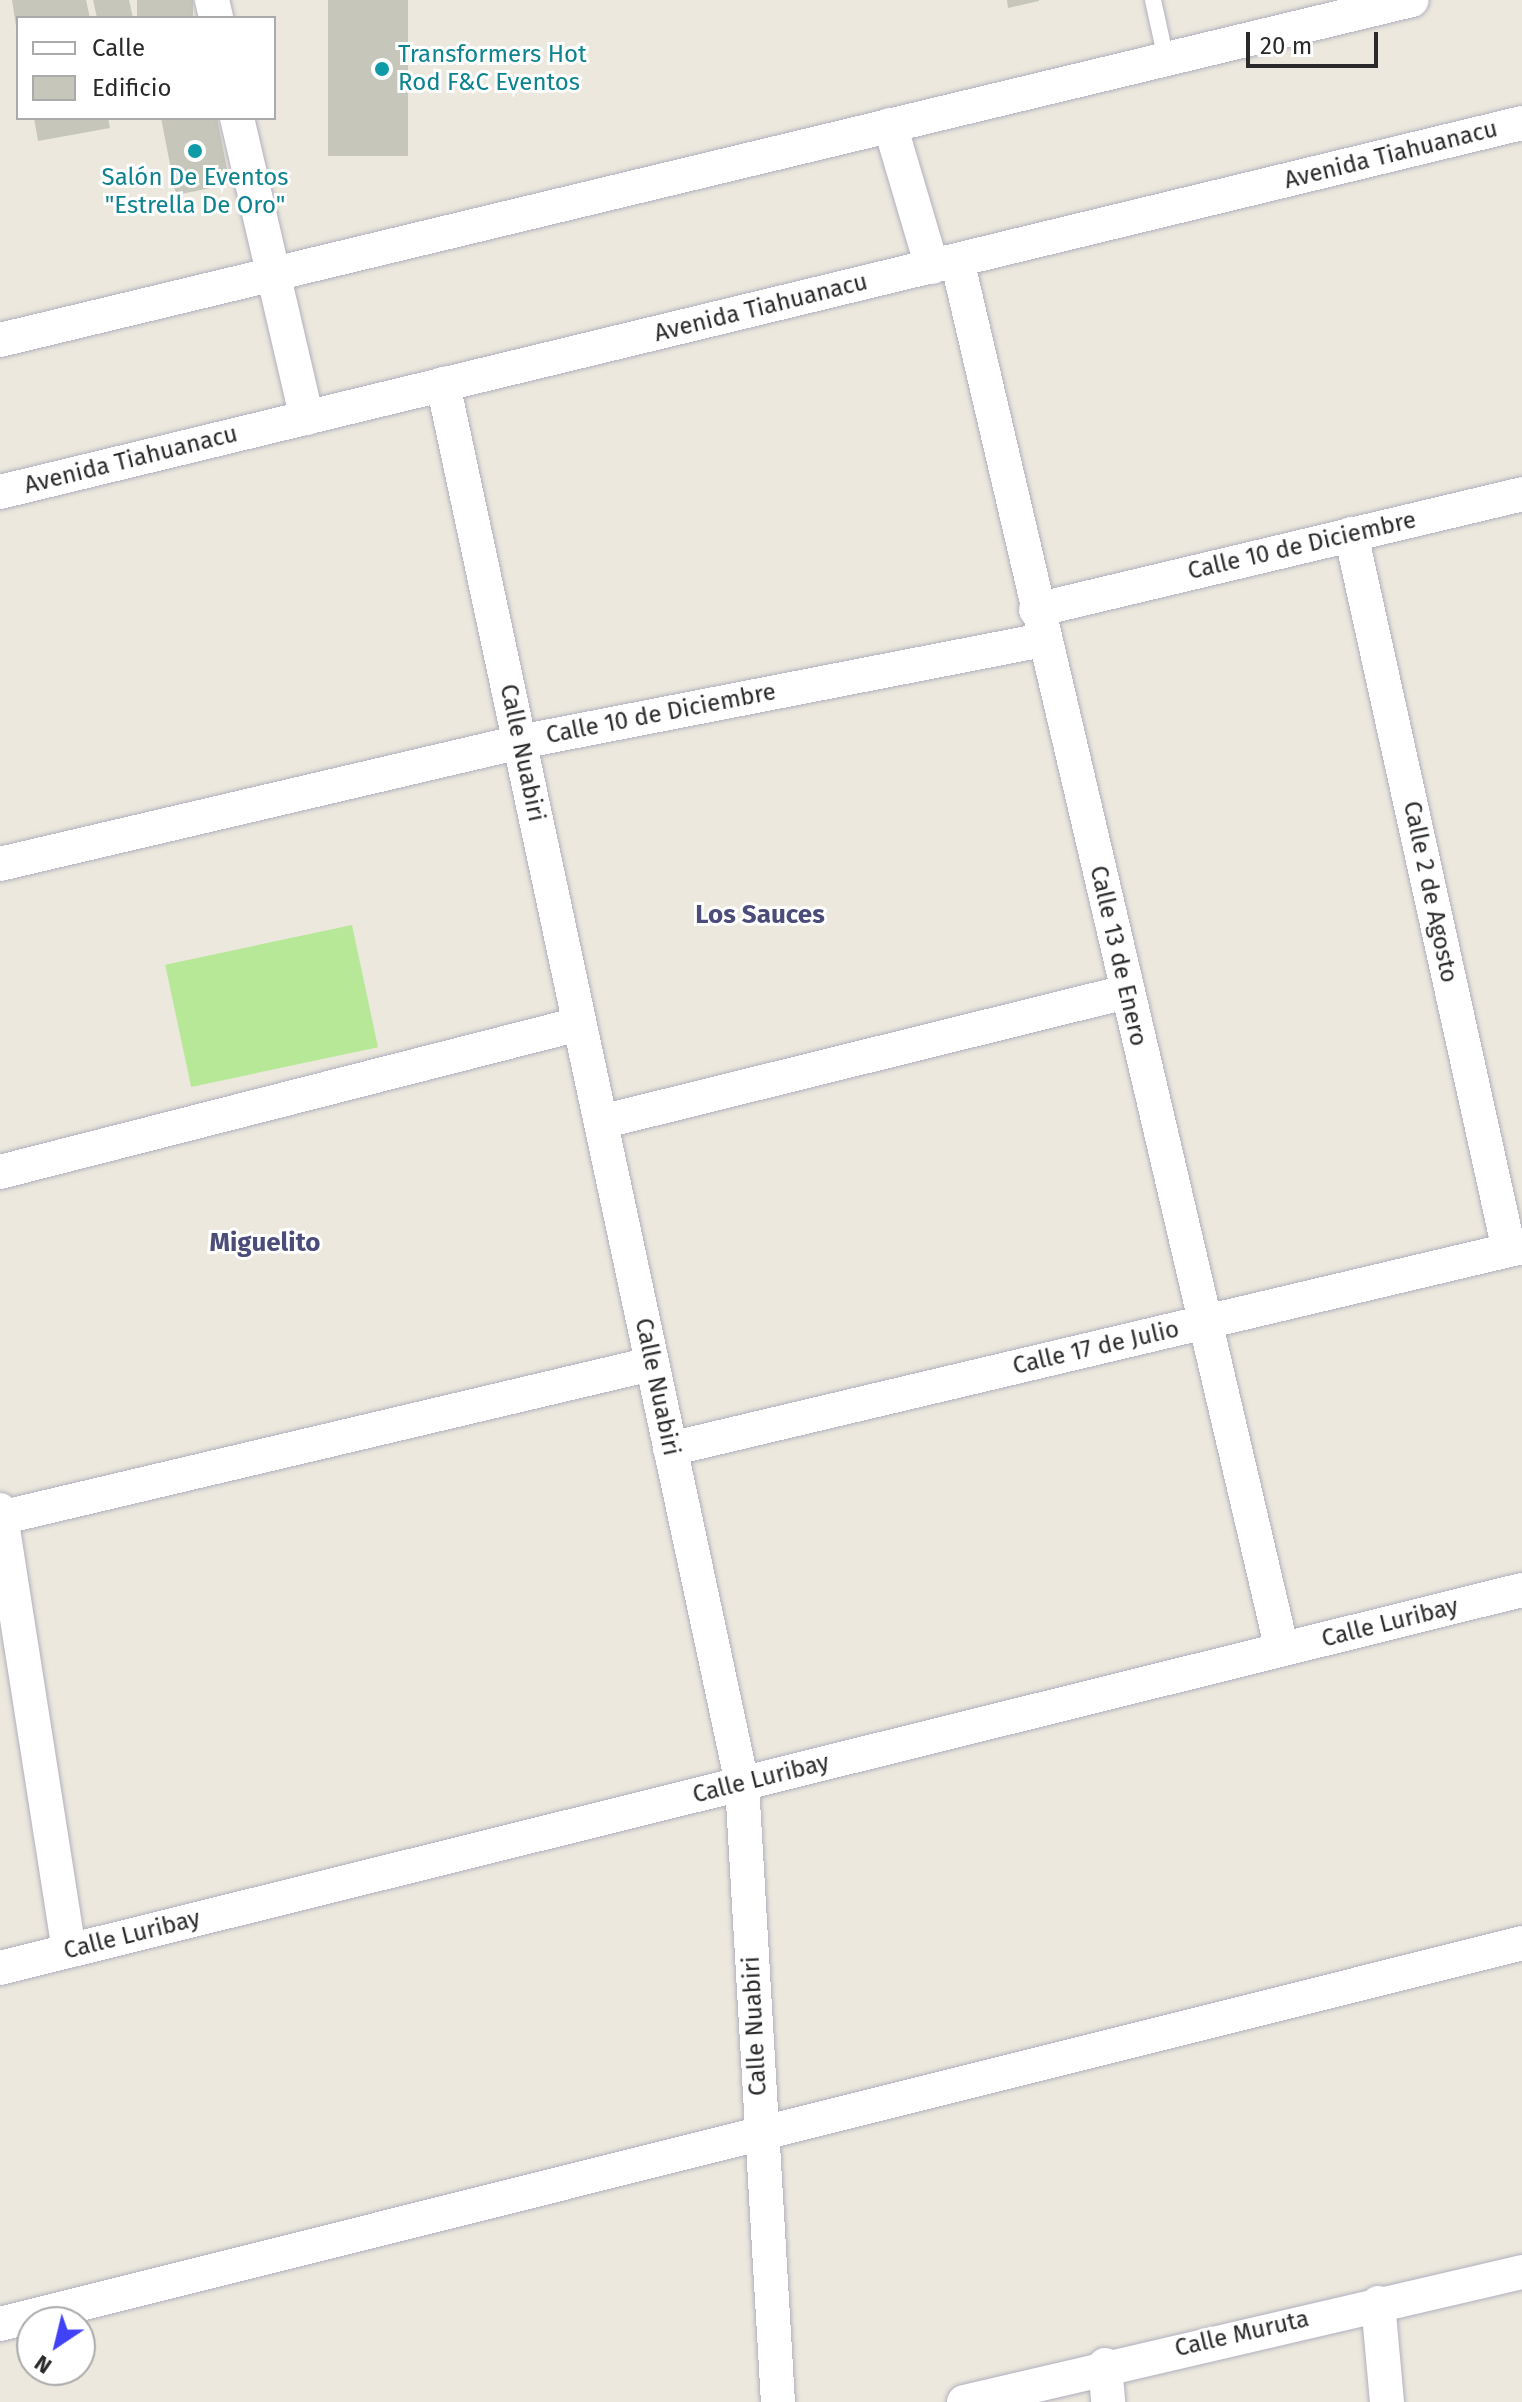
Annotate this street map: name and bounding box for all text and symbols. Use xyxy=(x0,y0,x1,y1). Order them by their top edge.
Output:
legend xyxy=(16,16,276,120)
scale bar xyxy=(1250,16,1382,66)
text: 20 m xyxy=(1260,32,1312,60)
text: Calle xyxy=(92,34,145,62)
place label: Transformers Hot Rod F&C Eventos xyxy=(398,41,587,97)
marker: Transformers Hot Rod F&C Eventos xyxy=(373,60,391,78)
text: Edificio xyxy=(92,74,172,102)
street label: Avenida Tiahuanacu xyxy=(1281,115,1501,195)
marker: Salón De Eventos "Estrella De Oro" xyxy=(186,142,204,160)
place label: Salón De Eventos "Estrella De Oro" xyxy=(102,164,288,220)
street label: Avenida Tiahuanacu xyxy=(651,268,871,348)
street label: Avenida Tiahuanacu xyxy=(21,420,241,500)
street label: Calle 10 de Diciembre xyxy=(1185,506,1419,586)
street label: Calle 10 de Diciembre xyxy=(544,678,778,750)
street label: Calle Nuabiri xyxy=(493,682,551,824)
street label: Calle 2 de Agosto xyxy=(1397,799,1463,985)
street label: Calle 13 de Enero xyxy=(1083,863,1153,1049)
district label: Los Sauces xyxy=(695,899,825,931)
district label: Miguelito xyxy=(210,1227,320,1259)
street label: Calle 17 de Julio xyxy=(1010,1315,1182,1381)
street label: Calle Nuabiri xyxy=(628,1316,686,1458)
street label: Calle Luribay xyxy=(1319,1592,1461,1654)
street label: Calle Luribay xyxy=(690,1748,832,1810)
street label: Calle Luribay xyxy=(61,1904,203,1966)
street label: Calle Nuabiri xyxy=(737,1955,773,2097)
street label: Calle Muruta xyxy=(1172,2305,1312,2363)
north arrow xyxy=(16,2306,96,2386)
text: N xyxy=(29,2349,57,2380)

